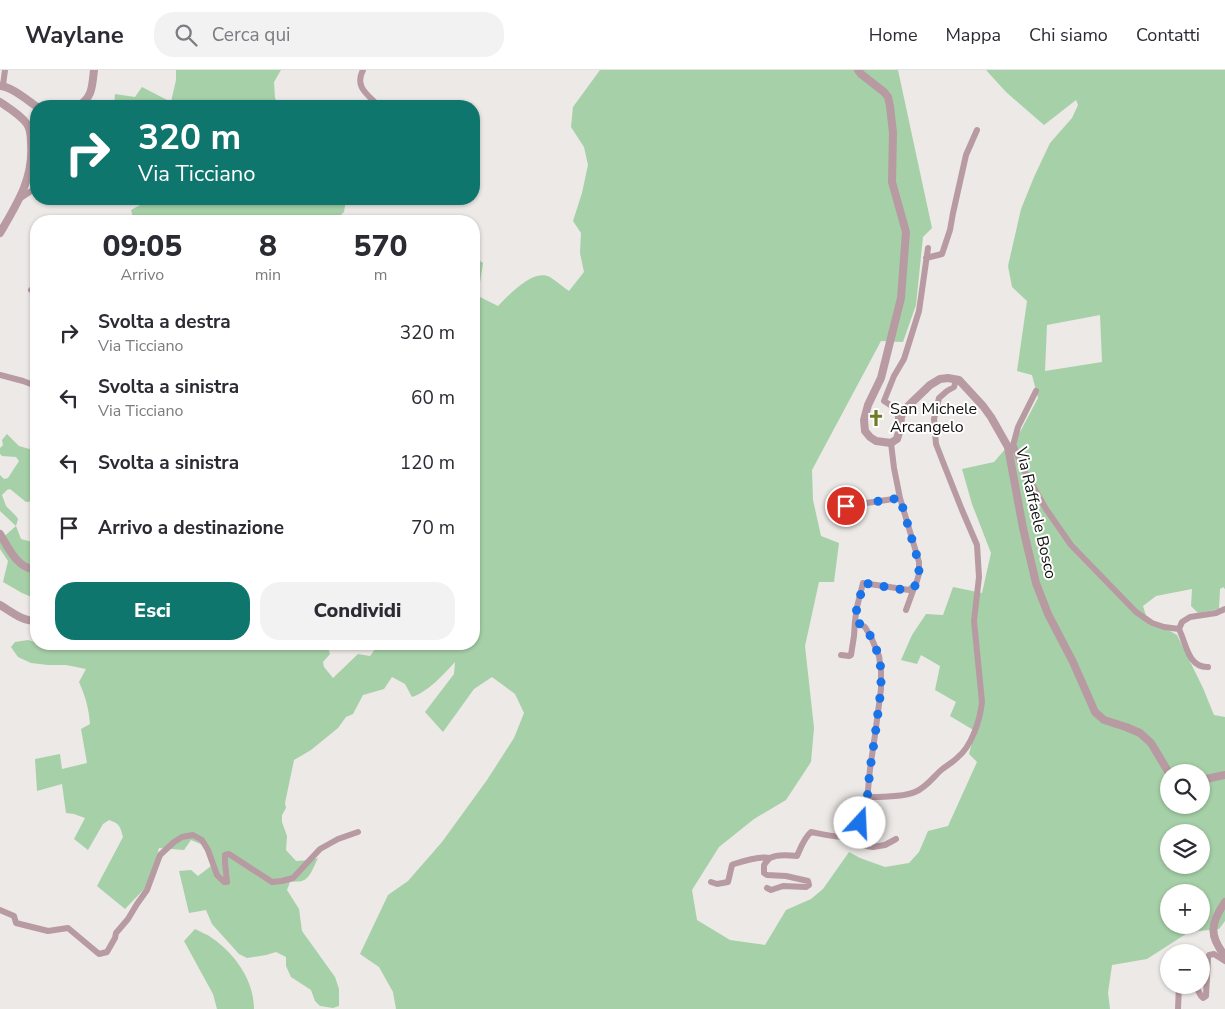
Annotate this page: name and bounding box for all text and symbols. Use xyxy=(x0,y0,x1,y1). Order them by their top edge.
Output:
search box xyxy=(154,12,504,57)
text: Waylane xyxy=(25,19,124,51)
icon: search xyxy=(172,21,200,49)
text: Cerca qui xyxy=(212,22,290,48)
text: Home xyxy=(869,23,917,47)
text: Mappa xyxy=(945,23,1001,47)
text: Chi siamo xyxy=(1029,23,1108,47)
text: Contatti xyxy=(1136,23,1200,47)
text: 320 m xyxy=(138,114,241,161)
icon: right xyxy=(55,120,120,185)
text: Via Ticciano xyxy=(138,159,256,189)
text: 09:05 xyxy=(102,226,182,267)
text: 8 xyxy=(259,226,277,267)
text: 570 xyxy=(354,226,408,267)
text: Arrivo xyxy=(120,264,164,286)
text: min xyxy=(255,264,281,286)
text: m xyxy=(374,264,387,286)
text: Svolta a destra xyxy=(98,309,231,335)
icon: right xyxy=(55,319,83,347)
text: 320 m xyxy=(400,320,455,346)
text: Via Ticciano xyxy=(98,335,184,357)
text: Svolta a sinistra xyxy=(98,374,239,400)
icon: left xyxy=(55,384,83,412)
text: 60 m xyxy=(411,385,455,411)
place label: San Michele Arcangelo xyxy=(890,398,977,438)
text: Via Ticciano xyxy=(98,400,184,422)
church icon: San Michele Arcangelo xyxy=(866,408,886,428)
street label: Via Raffaele Bosco xyxy=(1010,444,1062,581)
icon: left xyxy=(55,449,83,477)
text: Svolta a sinistra xyxy=(98,450,239,476)
text: 120 m xyxy=(400,450,455,476)
pin xyxy=(825,485,867,527)
icon: arrive xyxy=(832,492,860,520)
icon: arrive xyxy=(55,514,83,542)
text: Arrivo a destinazione xyxy=(98,515,284,541)
text: 70 m xyxy=(411,515,455,541)
button: Esci xyxy=(55,582,250,640)
button: Condividi xyxy=(260,582,455,640)
map controls xyxy=(1160,764,1210,994)
button: search xyxy=(1160,764,1210,814)
position arrow xyxy=(833,796,885,848)
button: layers xyxy=(1160,824,1210,874)
button: + xyxy=(1160,884,1210,934)
button: − xyxy=(1160,944,1210,994)

